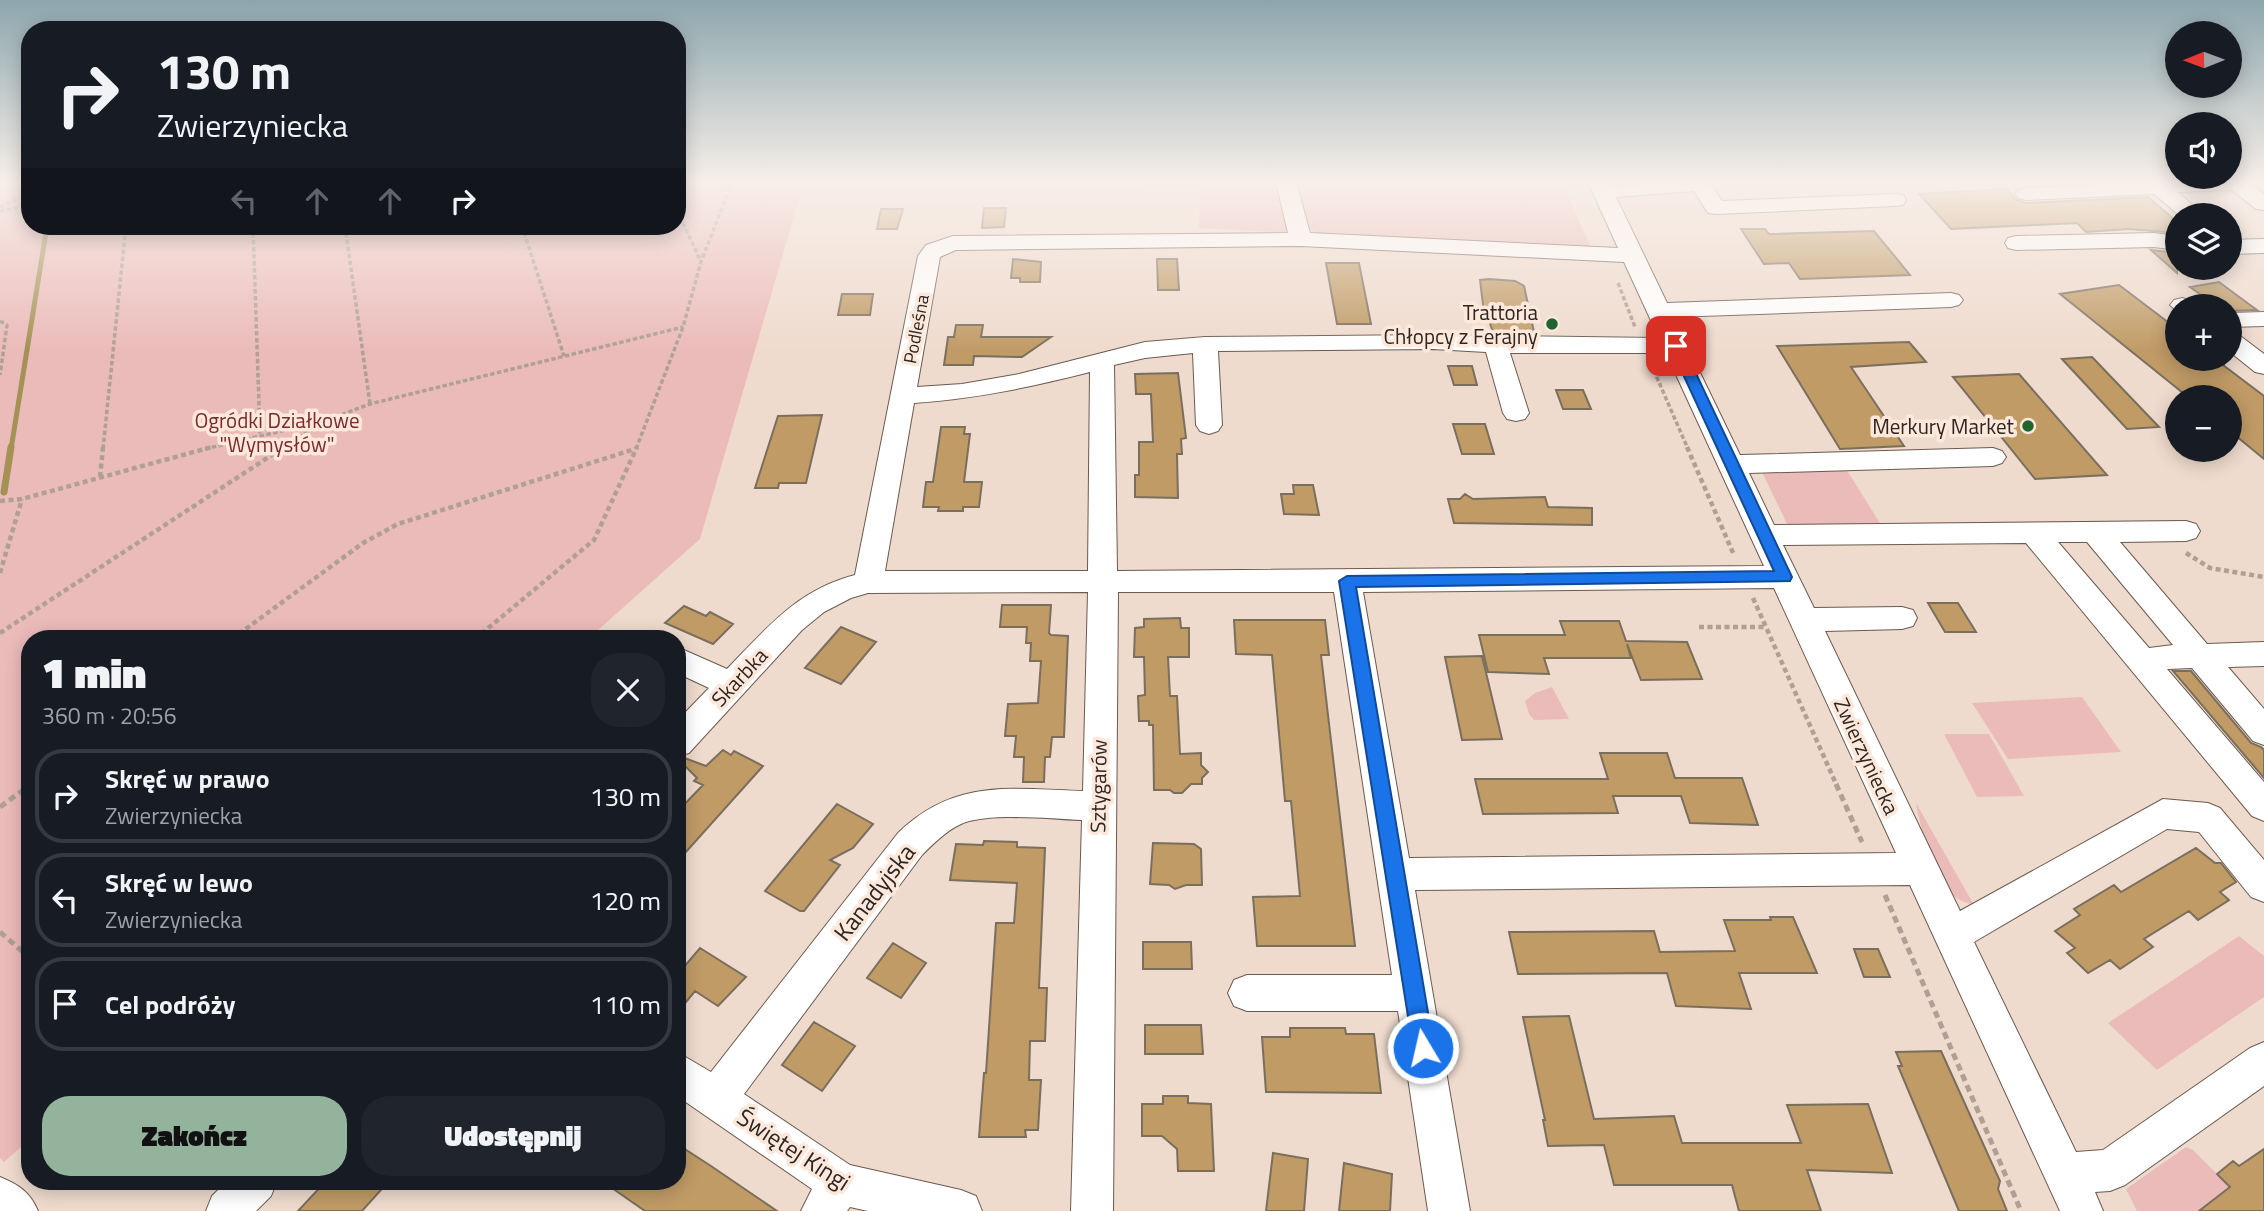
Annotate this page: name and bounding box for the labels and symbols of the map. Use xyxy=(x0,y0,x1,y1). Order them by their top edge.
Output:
north arrow xyxy=(2165,21,2242,98)
street label: Podleśna xyxy=(896,292,936,366)
place label: Trattoria Chłopcy z Ferajny xyxy=(1384,296,1538,352)
marker: Trattoria Chłopcy z Ferajny xyxy=(1544,316,1560,332)
pin xyxy=(1646,316,1706,376)
park label: Ogródki Działkowe "Wymysłów" xyxy=(194,404,360,460)
place label: Merkury Market xyxy=(1872,410,2015,442)
marker: Merkury Market xyxy=(2020,418,2036,434)
street label: Skarbka xyxy=(703,640,775,714)
street label: Zwierzyniecka xyxy=(1826,692,1908,820)
street label: Sztygarów xyxy=(1081,739,1115,833)
street label: Kanadyjska xyxy=(824,836,924,948)
position arrow xyxy=(1386,1011,1460,1085)
street label: Świętej Kingi xyxy=(730,1099,858,1199)

